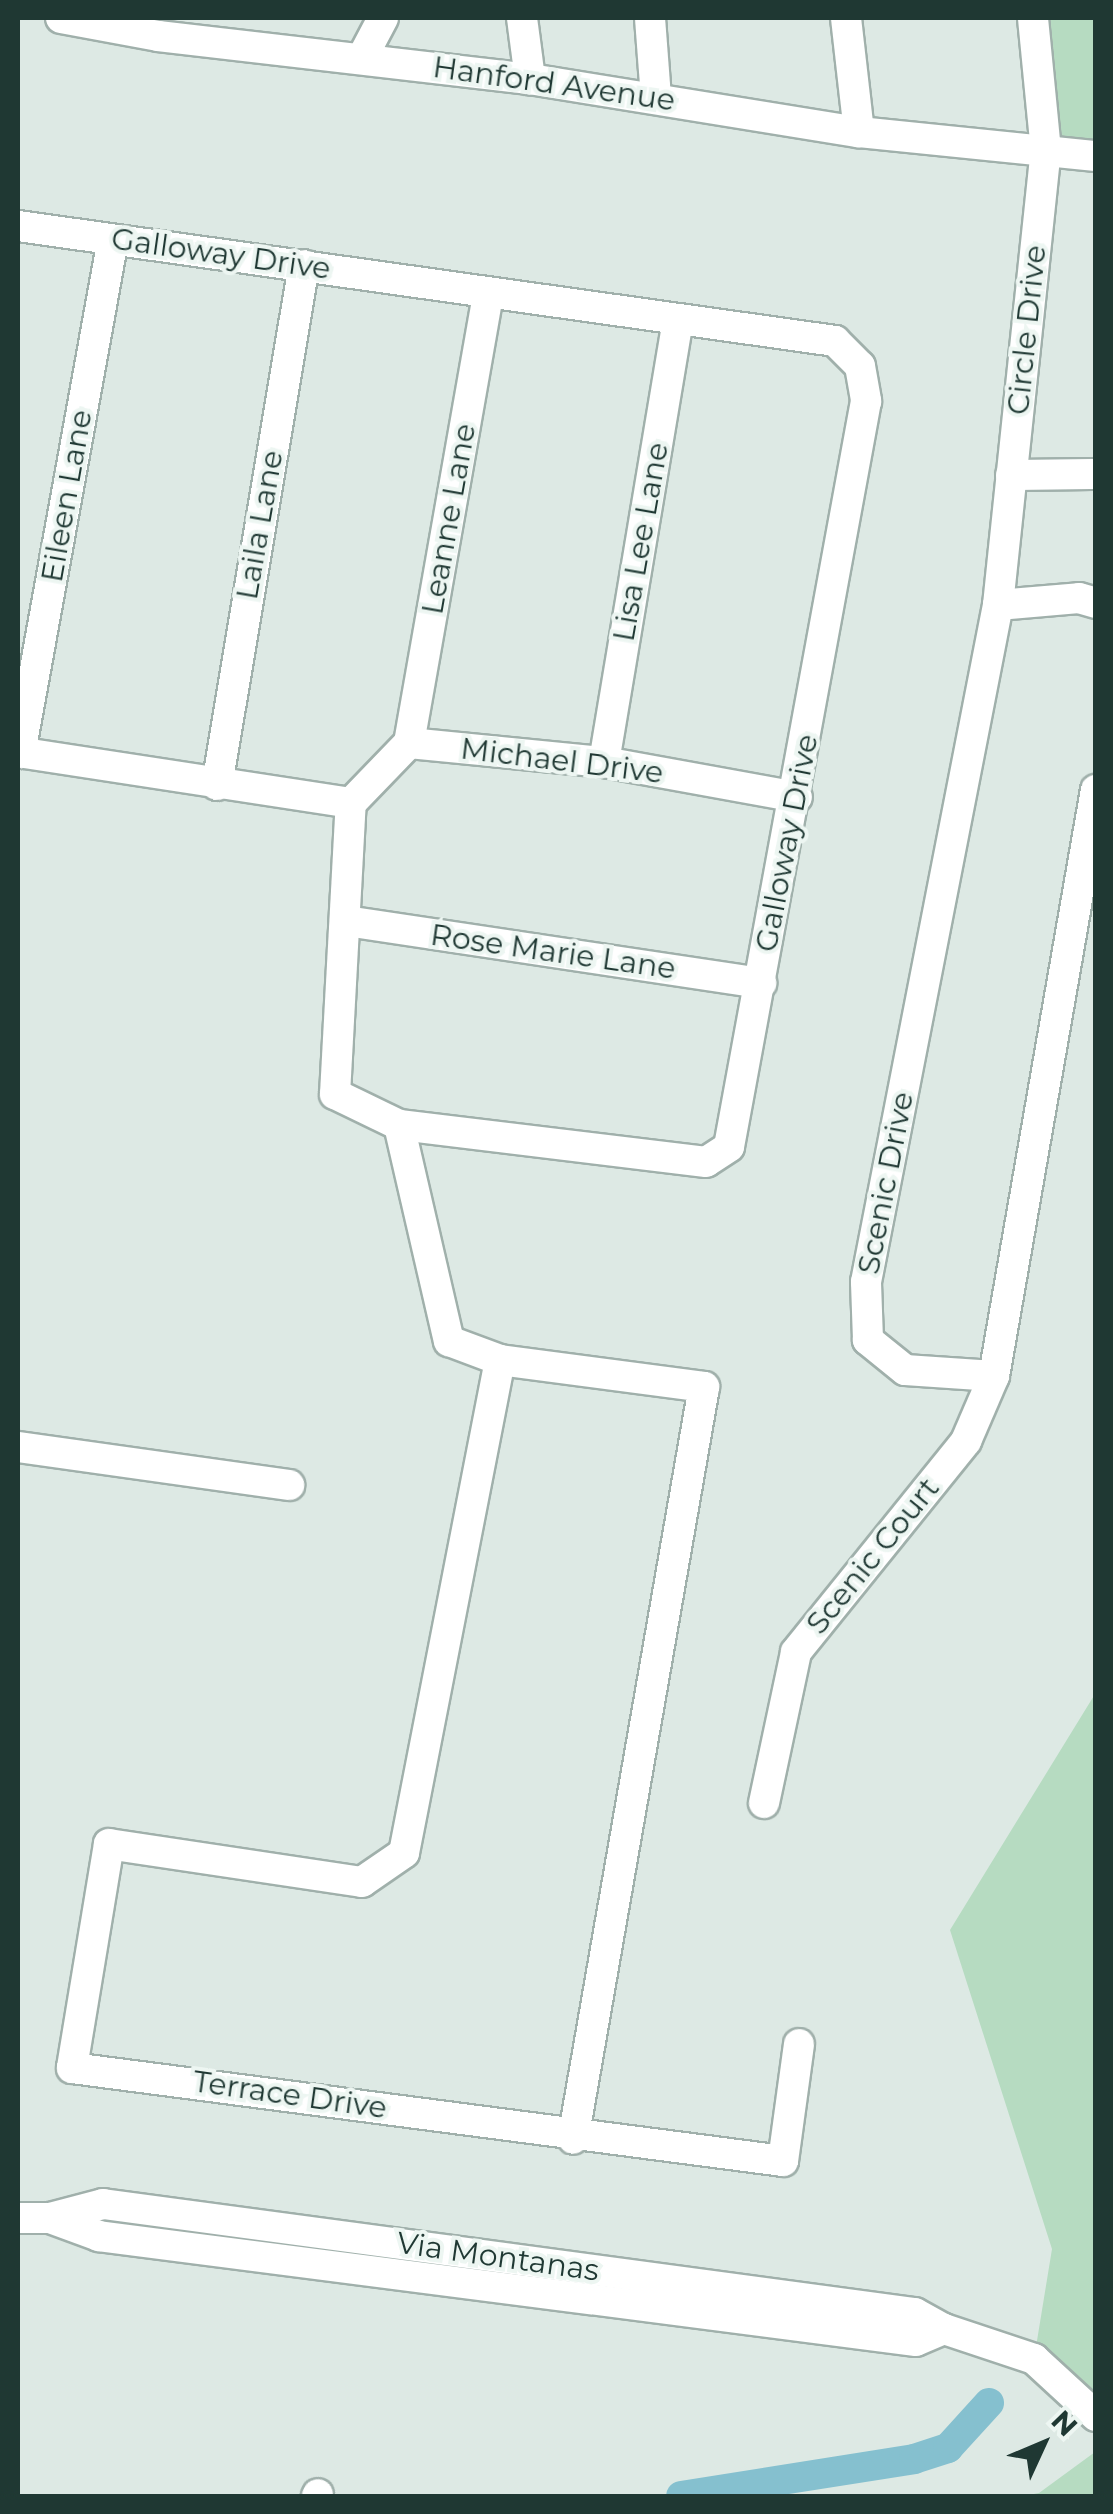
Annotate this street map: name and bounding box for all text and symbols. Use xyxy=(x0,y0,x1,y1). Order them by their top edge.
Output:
street label: Hanford Avenue xyxy=(431,49,677,119)
street label: Galloway Drive xyxy=(109,221,333,287)
street label: Circle Drive xyxy=(1000,243,1054,417)
street label: Eileen Lane xyxy=(34,407,100,585)
street label: Leanne Lane xyxy=(415,421,483,617)
street label: Lisa Lee Lane xyxy=(606,440,676,644)
street label: Laila Lane xyxy=(229,448,291,602)
street label: Michael Drive xyxy=(459,731,665,791)
street label: Galloway Drive xyxy=(748,731,826,955)
street label: Rose Marie Lane xyxy=(428,917,678,987)
street label: Scenic Drive xyxy=(851,1089,921,1277)
street label: Scenic Court xyxy=(799,1471,947,1641)
street label: Terrace Drive xyxy=(191,2064,389,2126)
street label: Via Montanas xyxy=(395,2225,601,2289)
north arrow xyxy=(993,2394,1093,2494)
text: N xyxy=(1044,2403,1085,2443)

